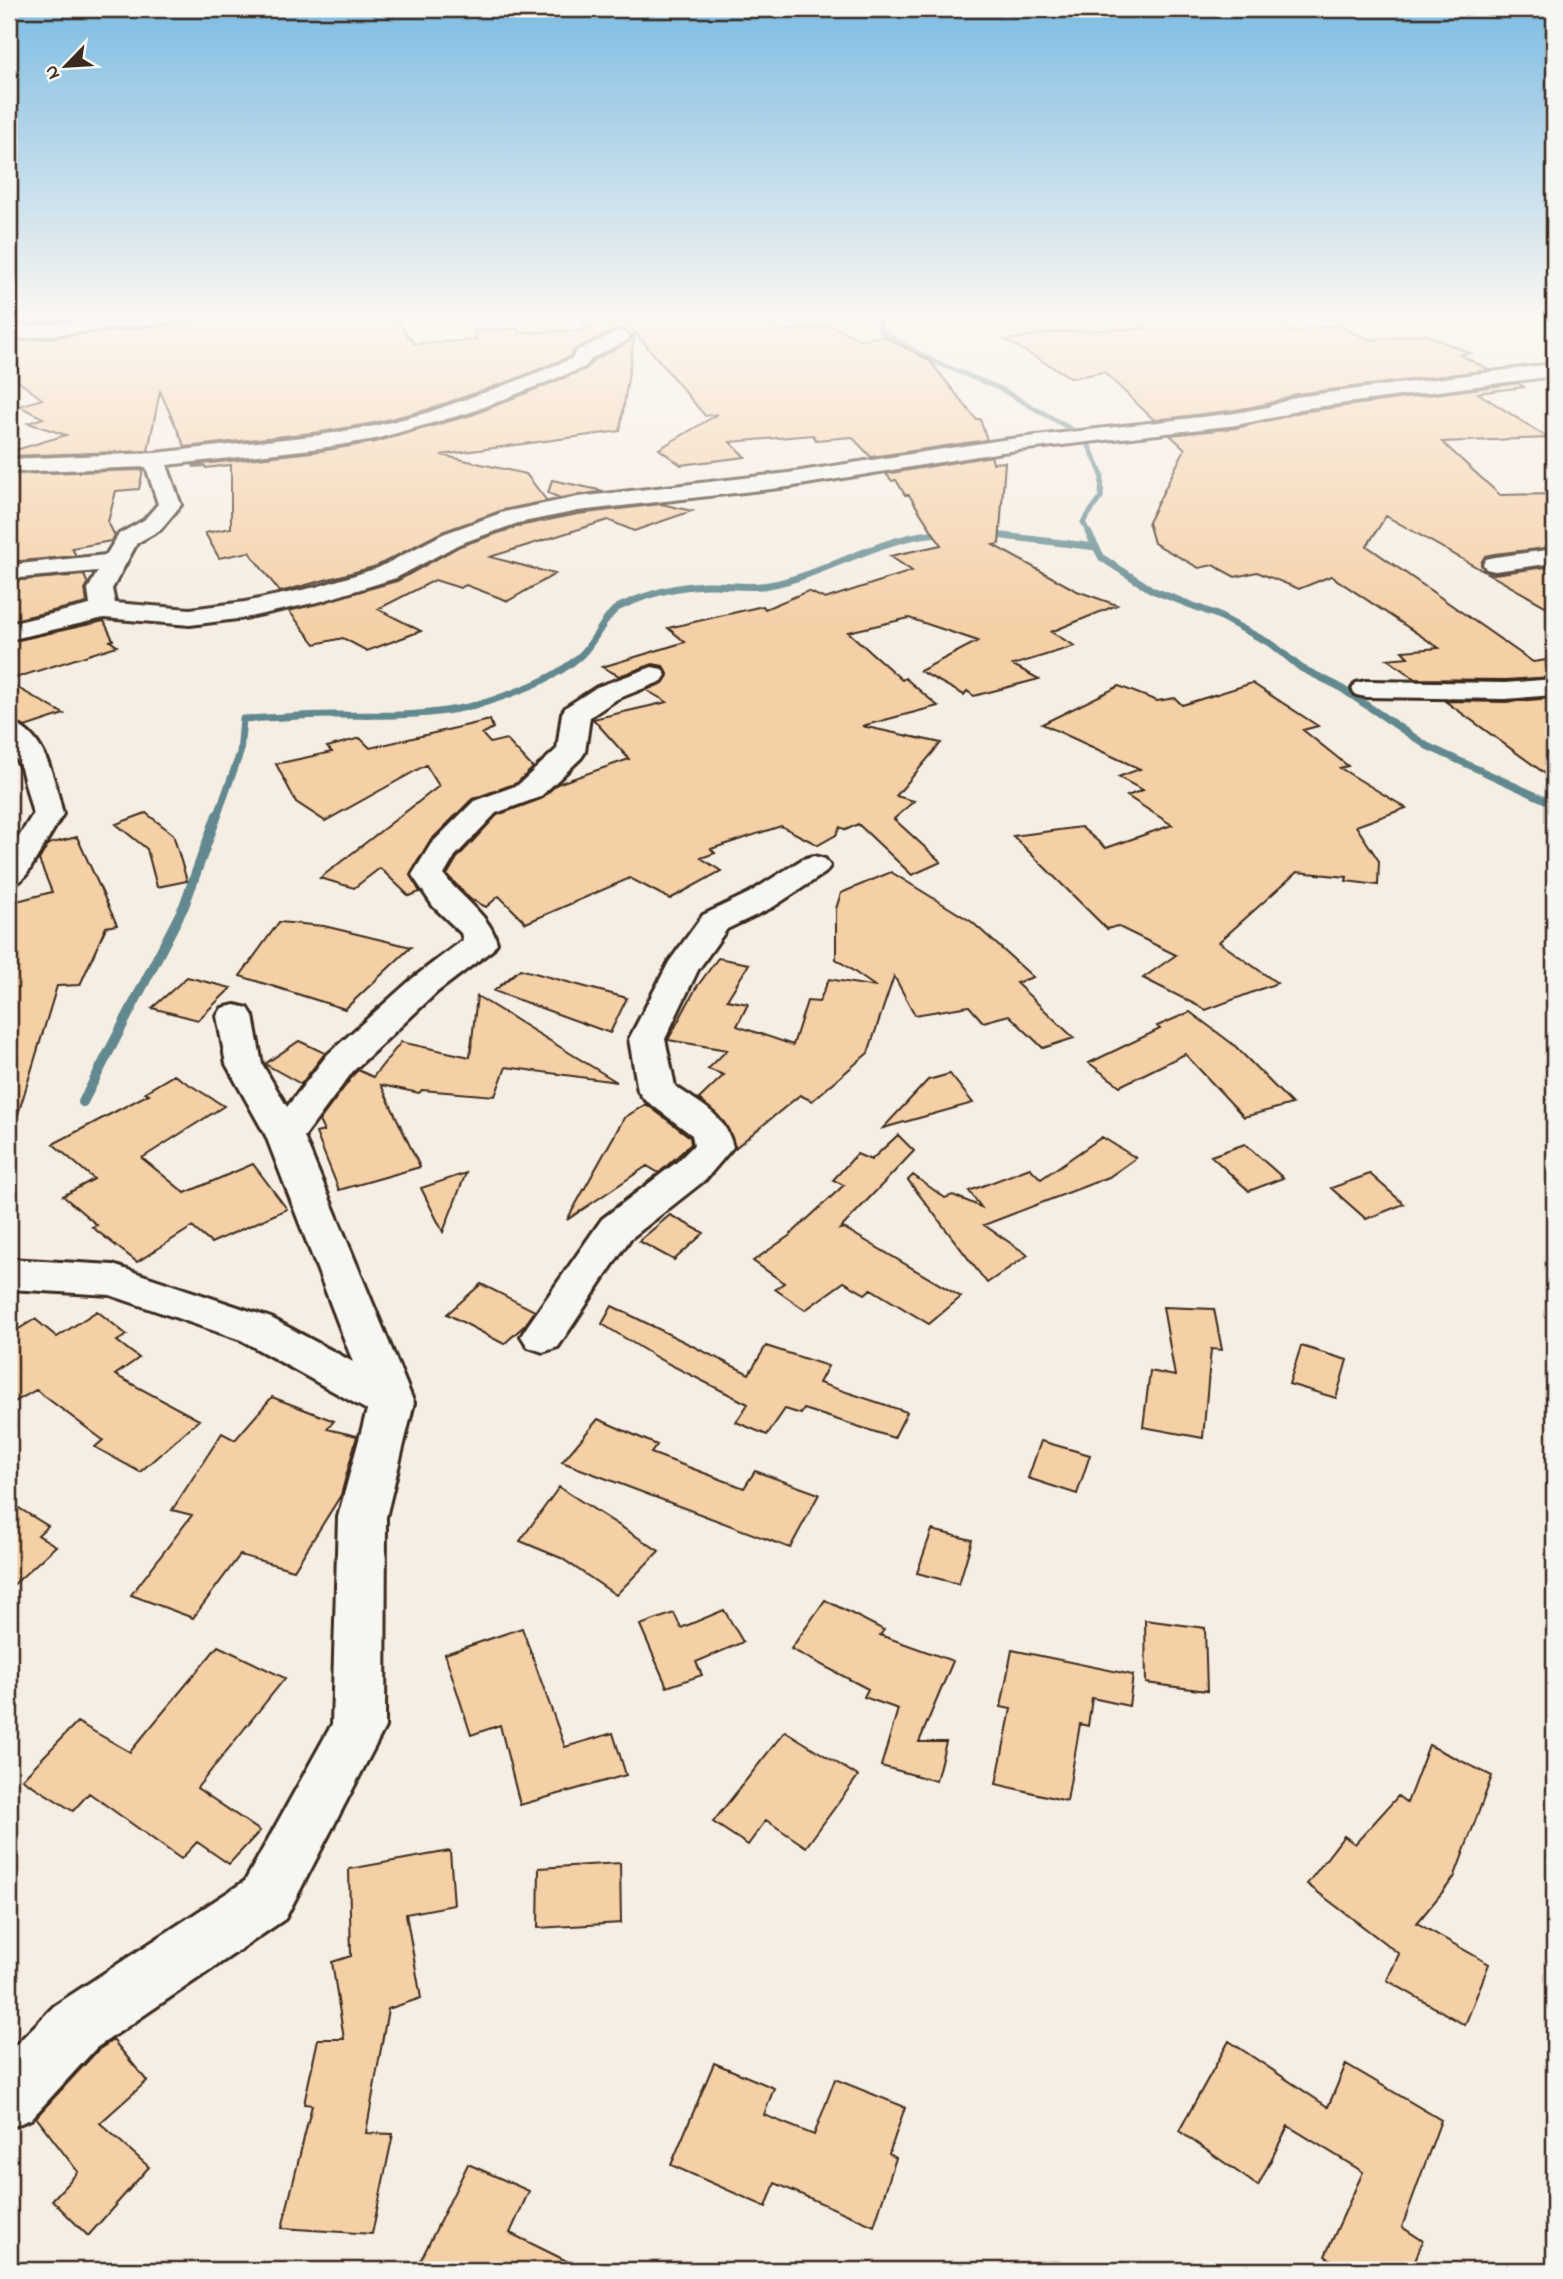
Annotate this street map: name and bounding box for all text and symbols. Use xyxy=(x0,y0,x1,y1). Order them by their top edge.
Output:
north arrow xyxy=(32,32,102,102)
text: N xyxy=(38,60,68,84)

